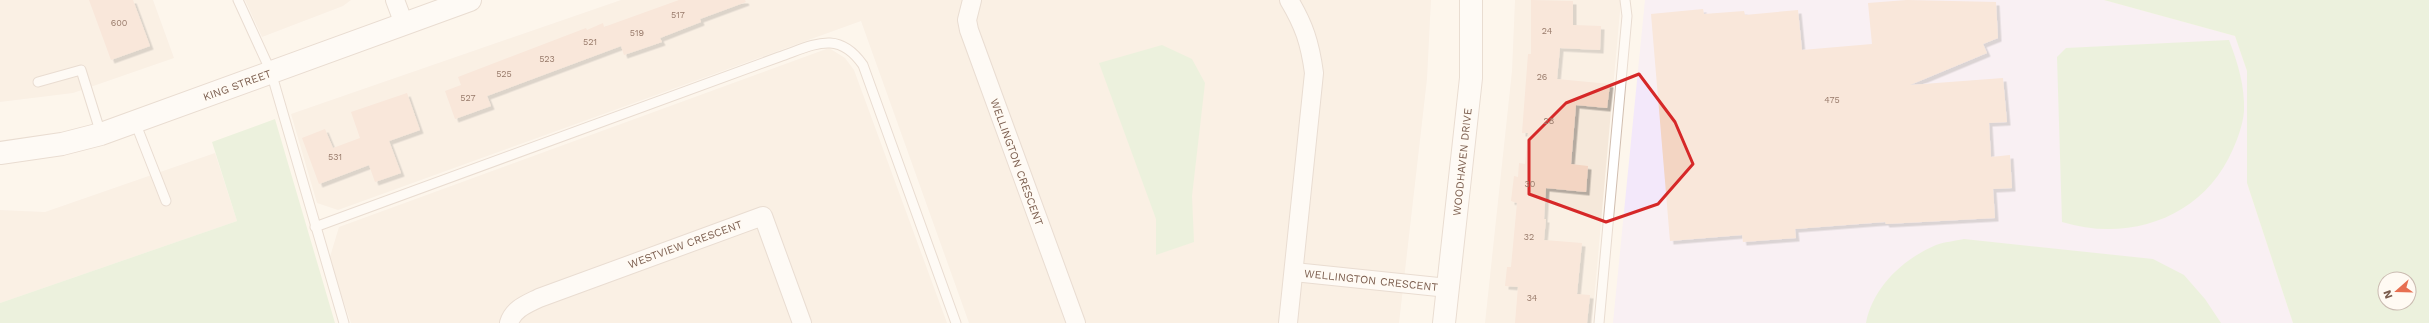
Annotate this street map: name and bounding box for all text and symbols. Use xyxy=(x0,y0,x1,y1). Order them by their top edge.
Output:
house number: 517 xyxy=(671,10,685,20)
house number: 600 xyxy=(111,18,128,28)
house number: 24 xyxy=(1542,26,1553,36)
house number: 519 xyxy=(630,28,644,38)
house number: 521 xyxy=(583,37,597,47)
house number: 523 xyxy=(539,54,555,64)
street label: KING STREET xyxy=(201,67,273,104)
house number: 525 xyxy=(496,69,512,79)
house number: 26 xyxy=(1537,72,1547,82)
house number: 527 xyxy=(460,93,476,103)
house number: 475 xyxy=(1824,95,1840,105)
street label: WELLINGTON CRESCENT xyxy=(987,97,1046,228)
street label: WOODHAVEN DRIVE xyxy=(1450,108,1475,217)
house number: 28 xyxy=(1544,116,1554,126)
house number: 531 xyxy=(328,152,342,162)
house number: 30 xyxy=(1525,179,1536,189)
street label: WESTVIEW CRESCENT xyxy=(626,218,744,271)
house number: 32 xyxy=(1524,232,1534,242)
street label: WELLINGTON CRESCENT xyxy=(1303,267,1439,294)
north arrow xyxy=(2377,271,2417,311)
text: N xyxy=(2381,288,2396,300)
house number: 34 xyxy=(1527,293,1538,303)

